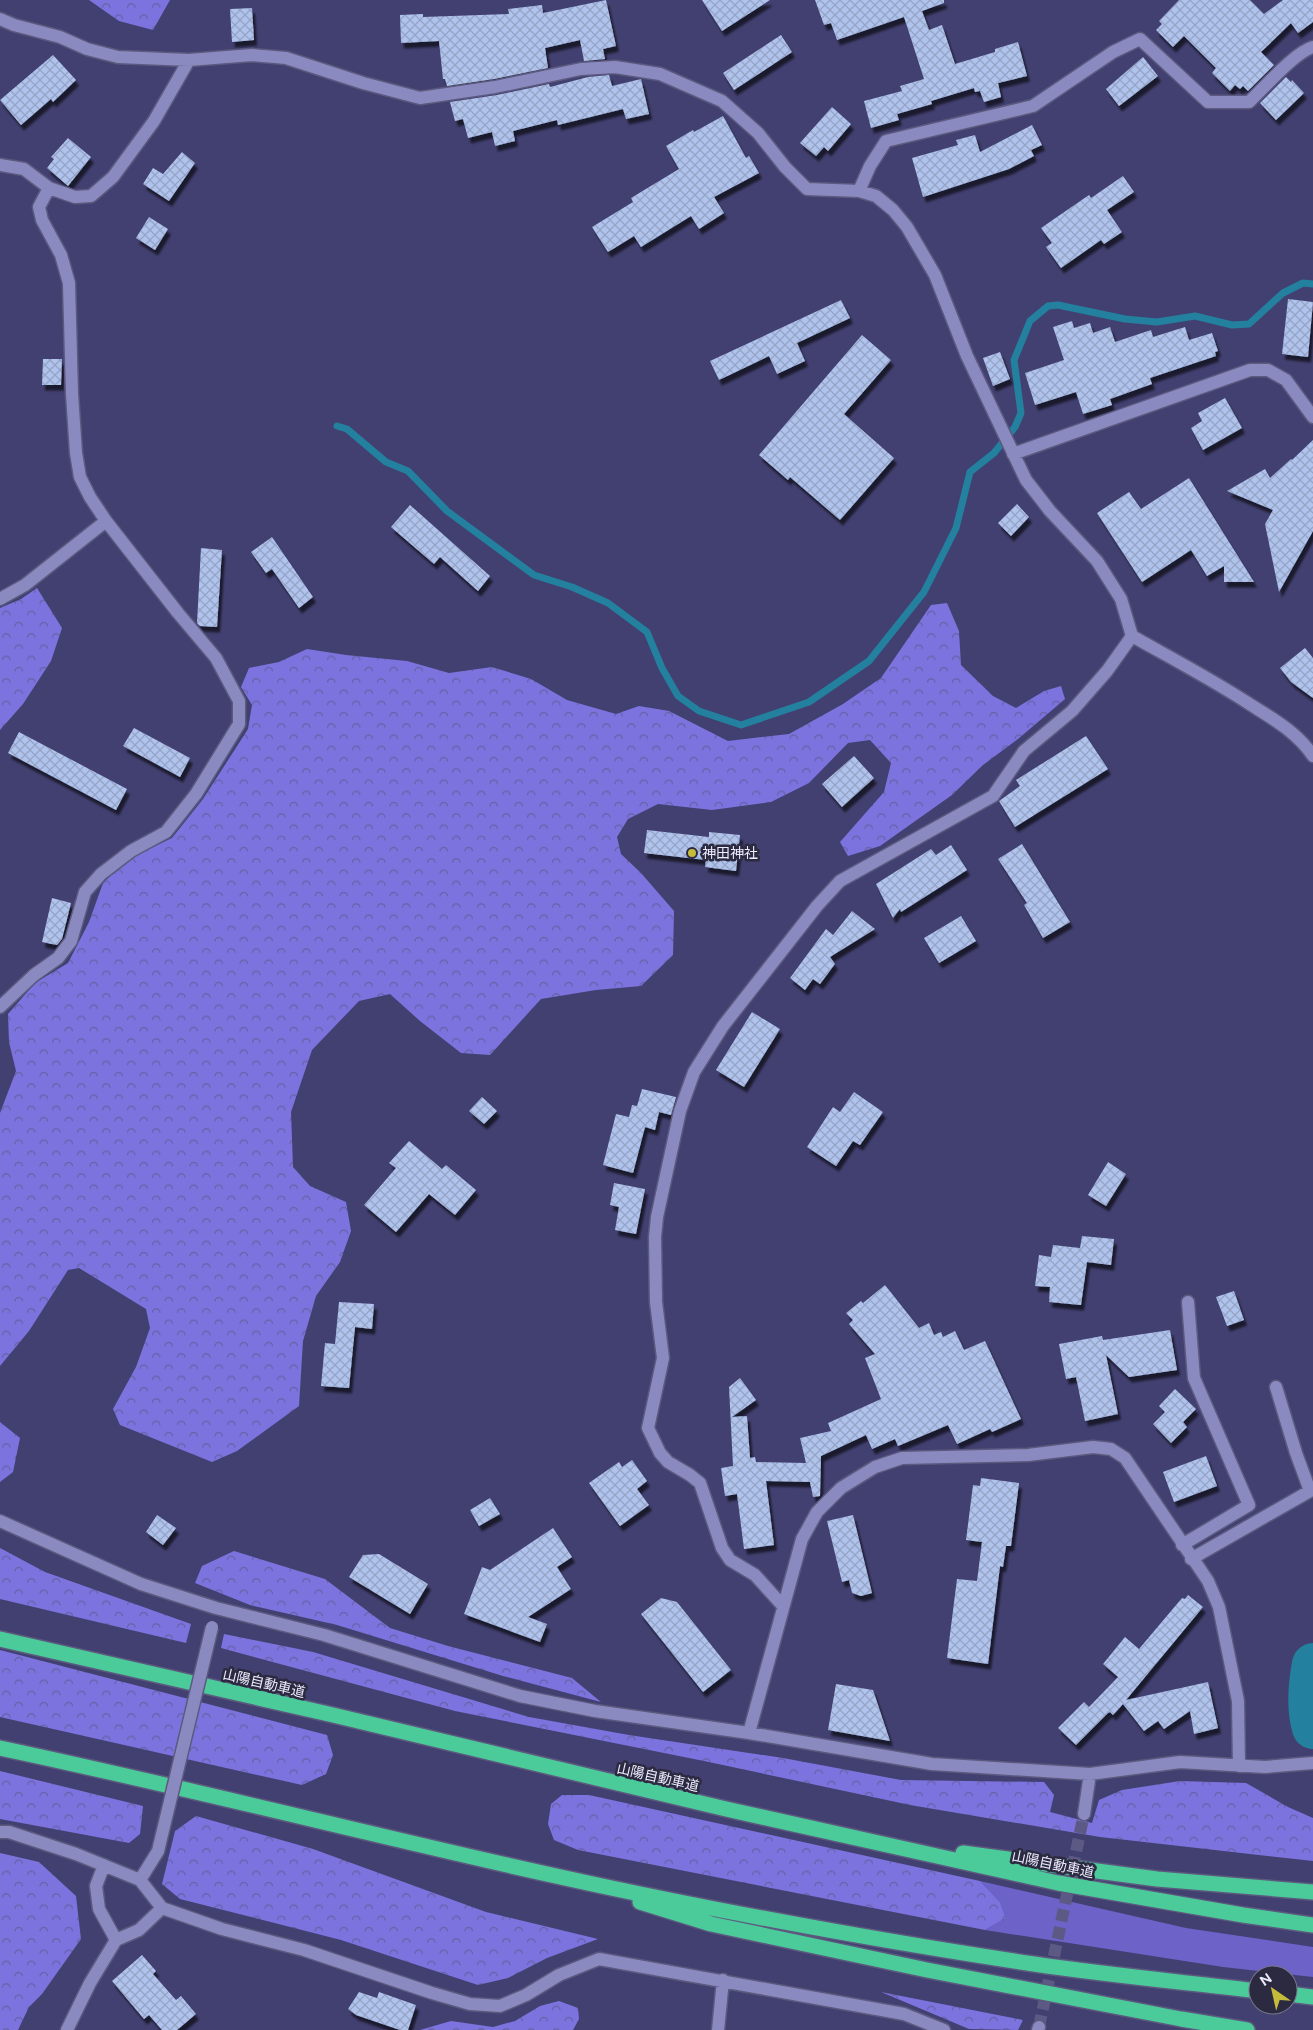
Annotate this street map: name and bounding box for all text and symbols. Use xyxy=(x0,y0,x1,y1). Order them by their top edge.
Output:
place label: 神田神社 xyxy=(702,845,758,862)
marker: 神田神社 xyxy=(686,847,698,859)
street label: 山陽自動車道 xyxy=(221,1666,307,1701)
street label: 山陽自動車道 xyxy=(615,1760,701,1795)
street label: 山陽自動車道 xyxy=(1010,1847,1096,1882)
north arrow xyxy=(1248,1965,1298,2015)
text: N xyxy=(1257,1970,1275,1990)

